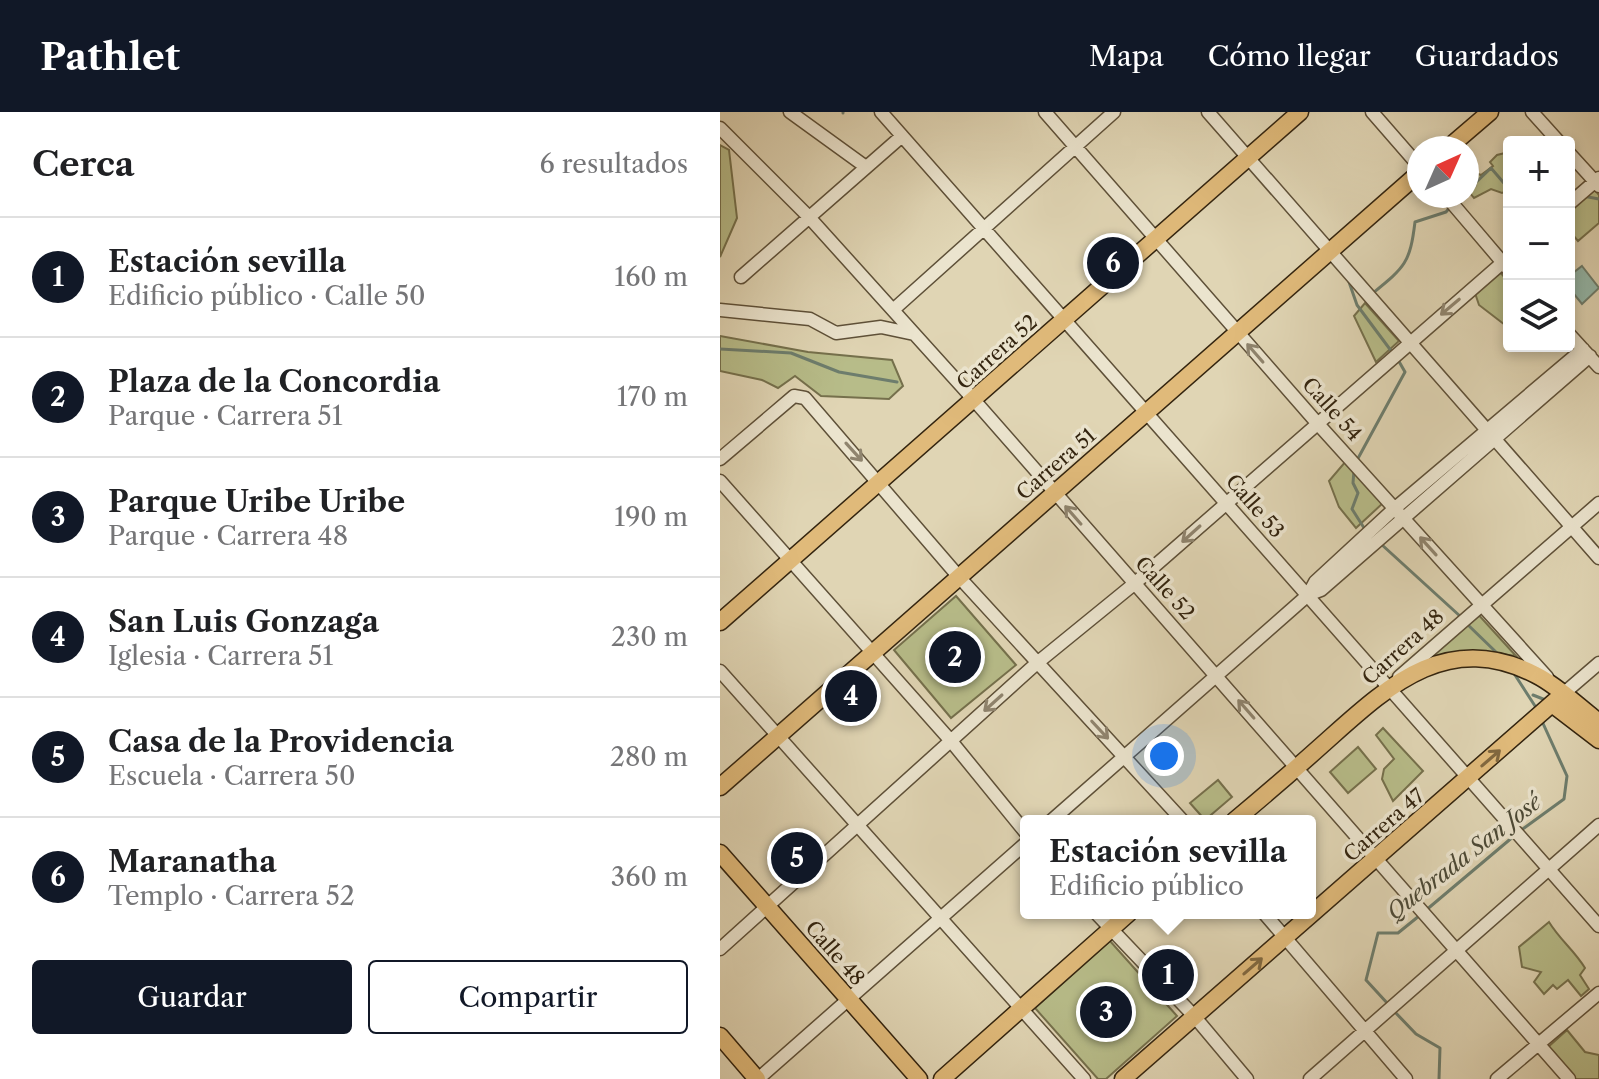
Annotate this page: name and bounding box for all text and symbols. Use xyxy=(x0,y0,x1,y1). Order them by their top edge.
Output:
text: Pathlet xyxy=(40,33,180,80)
text: Mapa xyxy=(1089,39,1164,73)
text: Cómo llegar xyxy=(1208,39,1371,73)
text: Guardados xyxy=(1415,39,1559,73)
north arrow xyxy=(1407,136,1479,208)
map controls xyxy=(1503,136,1575,352)
button: + xyxy=(1503,136,1575,208)
text: Cerca xyxy=(32,143,134,185)
text: 6 resultados xyxy=(540,148,688,180)
button: − xyxy=(1503,208,1575,280)
pin: 6 xyxy=(1087,233,1139,293)
text: Estación sevilla xyxy=(108,243,346,280)
text: 1 xyxy=(52,261,64,293)
text: 160 m xyxy=(614,261,688,293)
text: Edificio público · Calle 50 xyxy=(108,280,426,312)
button: layers xyxy=(1503,280,1575,352)
one-way arrow xyxy=(1440,298,1460,316)
street label: Carrera 52 xyxy=(952,310,1042,394)
one-way arrow xyxy=(1246,343,1264,363)
text: Plaza de la Concordia xyxy=(108,363,440,400)
street label: Calle 54 xyxy=(1297,372,1367,446)
text: 2 xyxy=(50,381,66,413)
text: 170 m xyxy=(617,381,688,413)
text: Parque · Carrera 51 xyxy=(108,400,343,432)
street label: Carrera 51 xyxy=(1012,423,1101,505)
one-way arrow xyxy=(844,441,862,461)
street label: Calle 53 xyxy=(1221,469,1289,543)
text: Parque Uribe Uribe xyxy=(108,483,405,520)
text: 3 xyxy=(51,501,65,533)
text: 190 m xyxy=(614,501,688,533)
one-way arrow xyxy=(1064,505,1082,525)
text: Parque · Carrera 48 xyxy=(108,520,348,552)
one-way arrow xyxy=(1181,525,1201,543)
one-way arrow xyxy=(1420,537,1438,557)
street label: Calle 52 xyxy=(1130,551,1200,625)
text: San Luis Gonzaga xyxy=(108,603,379,640)
street label: Carrera 48 xyxy=(1357,604,1449,690)
text: 4 xyxy=(50,621,66,653)
text: 230 m xyxy=(611,621,688,653)
pin: 2 xyxy=(929,627,981,687)
text: Iglesia · Carrera 51 xyxy=(108,640,333,672)
pin: 4 xyxy=(825,666,877,726)
one-way arrow xyxy=(984,694,1004,712)
one-way arrow xyxy=(1237,699,1255,720)
one-way arrow xyxy=(1090,720,1109,739)
text: Casa de la Providencia xyxy=(108,723,454,760)
your location xyxy=(1144,736,1184,776)
text: 5 xyxy=(51,741,65,773)
text: 280 m xyxy=(610,741,688,773)
one-way arrow xyxy=(1480,749,1501,767)
text: Escuela · Carrera 50 xyxy=(108,760,355,792)
street label: Carrera 47 xyxy=(1339,783,1429,867)
water label: Quebrada San José xyxy=(1381,787,1548,926)
popup xyxy=(1020,815,1316,919)
pin: 5 xyxy=(771,828,823,888)
text: Estación sevilla xyxy=(1049,833,1287,870)
text: Maranatha xyxy=(108,843,277,880)
text: 6 xyxy=(50,861,66,893)
text: 360 m xyxy=(611,861,688,893)
text: Edificio público xyxy=(1049,870,1244,902)
text: Templo · Carrera 52 xyxy=(108,880,355,912)
street label: Calle 48 xyxy=(800,916,870,990)
pin: 1 xyxy=(1142,945,1194,1005)
one-way arrow xyxy=(1243,957,1263,975)
button: Guardar xyxy=(32,960,352,1034)
button: Compartir xyxy=(368,960,688,1034)
pin: 3 xyxy=(1080,982,1132,1042)

